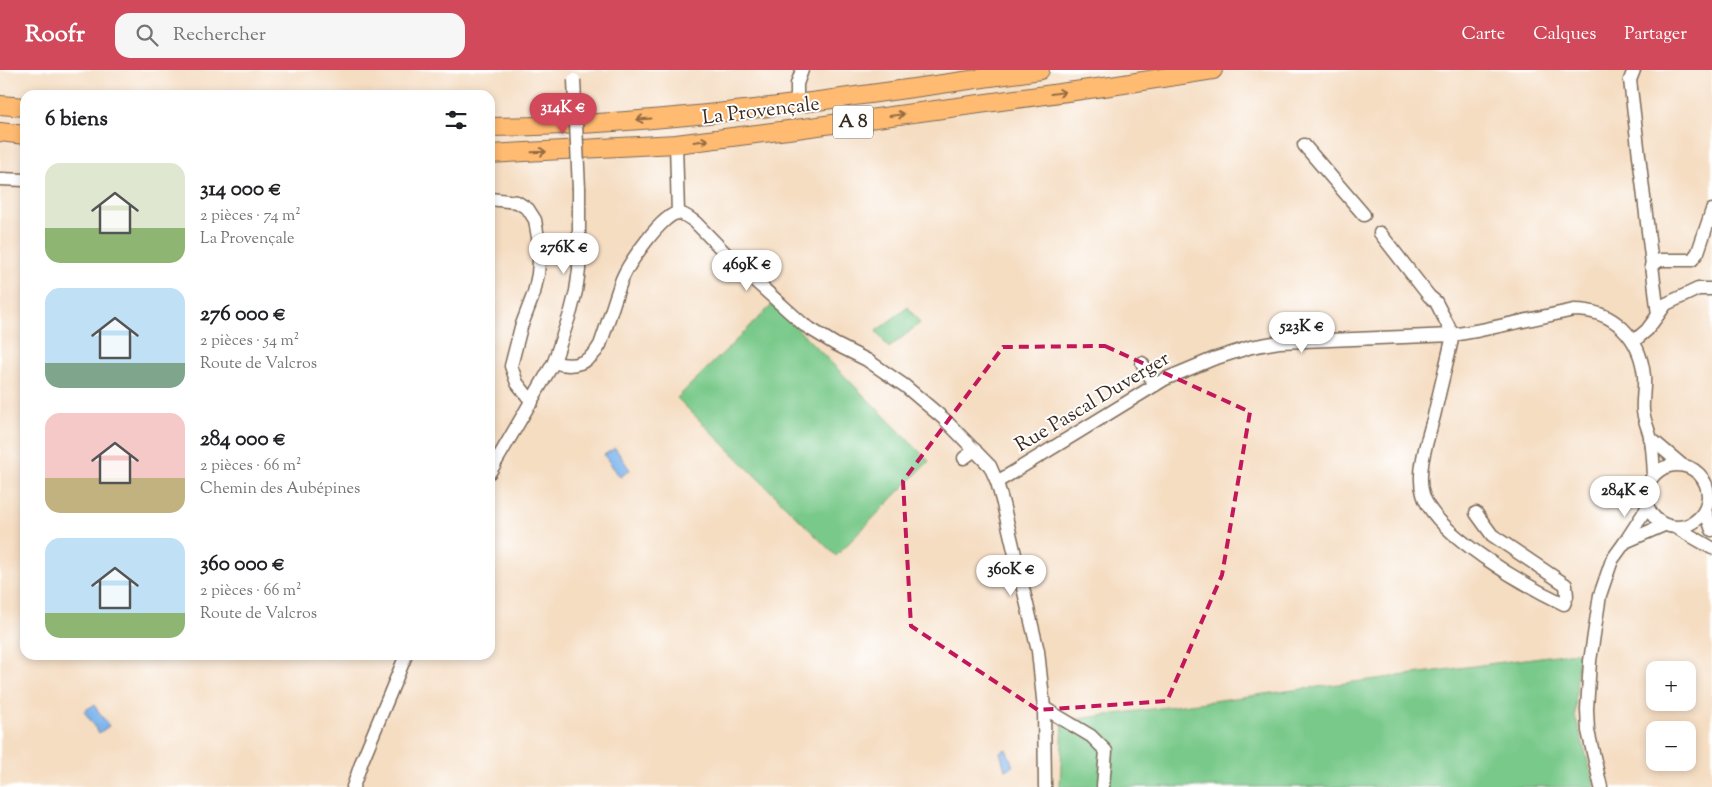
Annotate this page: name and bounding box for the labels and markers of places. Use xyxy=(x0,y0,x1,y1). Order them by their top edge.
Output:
pin: 314K € xyxy=(522,92,604,135)
pin: 276K € xyxy=(523,232,605,275)
pin: 469K € xyxy=(706,250,788,292)
pin: 523K € xyxy=(1261,312,1343,354)
pin: 284K € xyxy=(1584,476,1666,518)
pin: 360K € xyxy=(970,554,1052,597)

